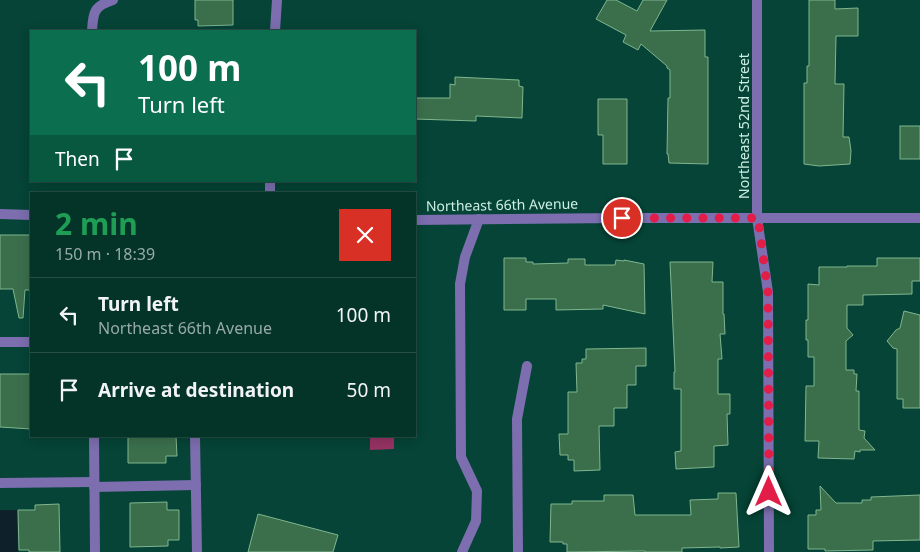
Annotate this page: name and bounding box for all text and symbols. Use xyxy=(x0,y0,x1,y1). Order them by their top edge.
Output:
text: 100 m xyxy=(138,44,241,91)
icon: left xyxy=(55,50,120,115)
street label: Northeast 52nd Street xyxy=(734,53,753,199)
text: Turn left xyxy=(138,89,225,119)
icon: arrive xyxy=(110,145,138,173)
text: Then xyxy=(55,146,100,172)
street label: Northeast 66th Avenue xyxy=(426,194,578,215)
pin xyxy=(601,197,643,239)
text: 2 min xyxy=(55,203,138,244)
icon: arrive xyxy=(608,204,636,232)
button: close xyxy=(339,209,391,261)
text: 150 m · 18:39 xyxy=(55,243,155,265)
text: Turn left xyxy=(98,291,179,317)
icon: left xyxy=(55,301,83,329)
text: 100 m xyxy=(336,302,391,328)
text: Northeast 66th Avenue xyxy=(98,317,272,339)
icon: arrive xyxy=(55,376,83,404)
text: Arrive at destination xyxy=(98,377,294,403)
text: 50 m xyxy=(347,377,391,403)
position arrow xyxy=(742,465,794,517)

